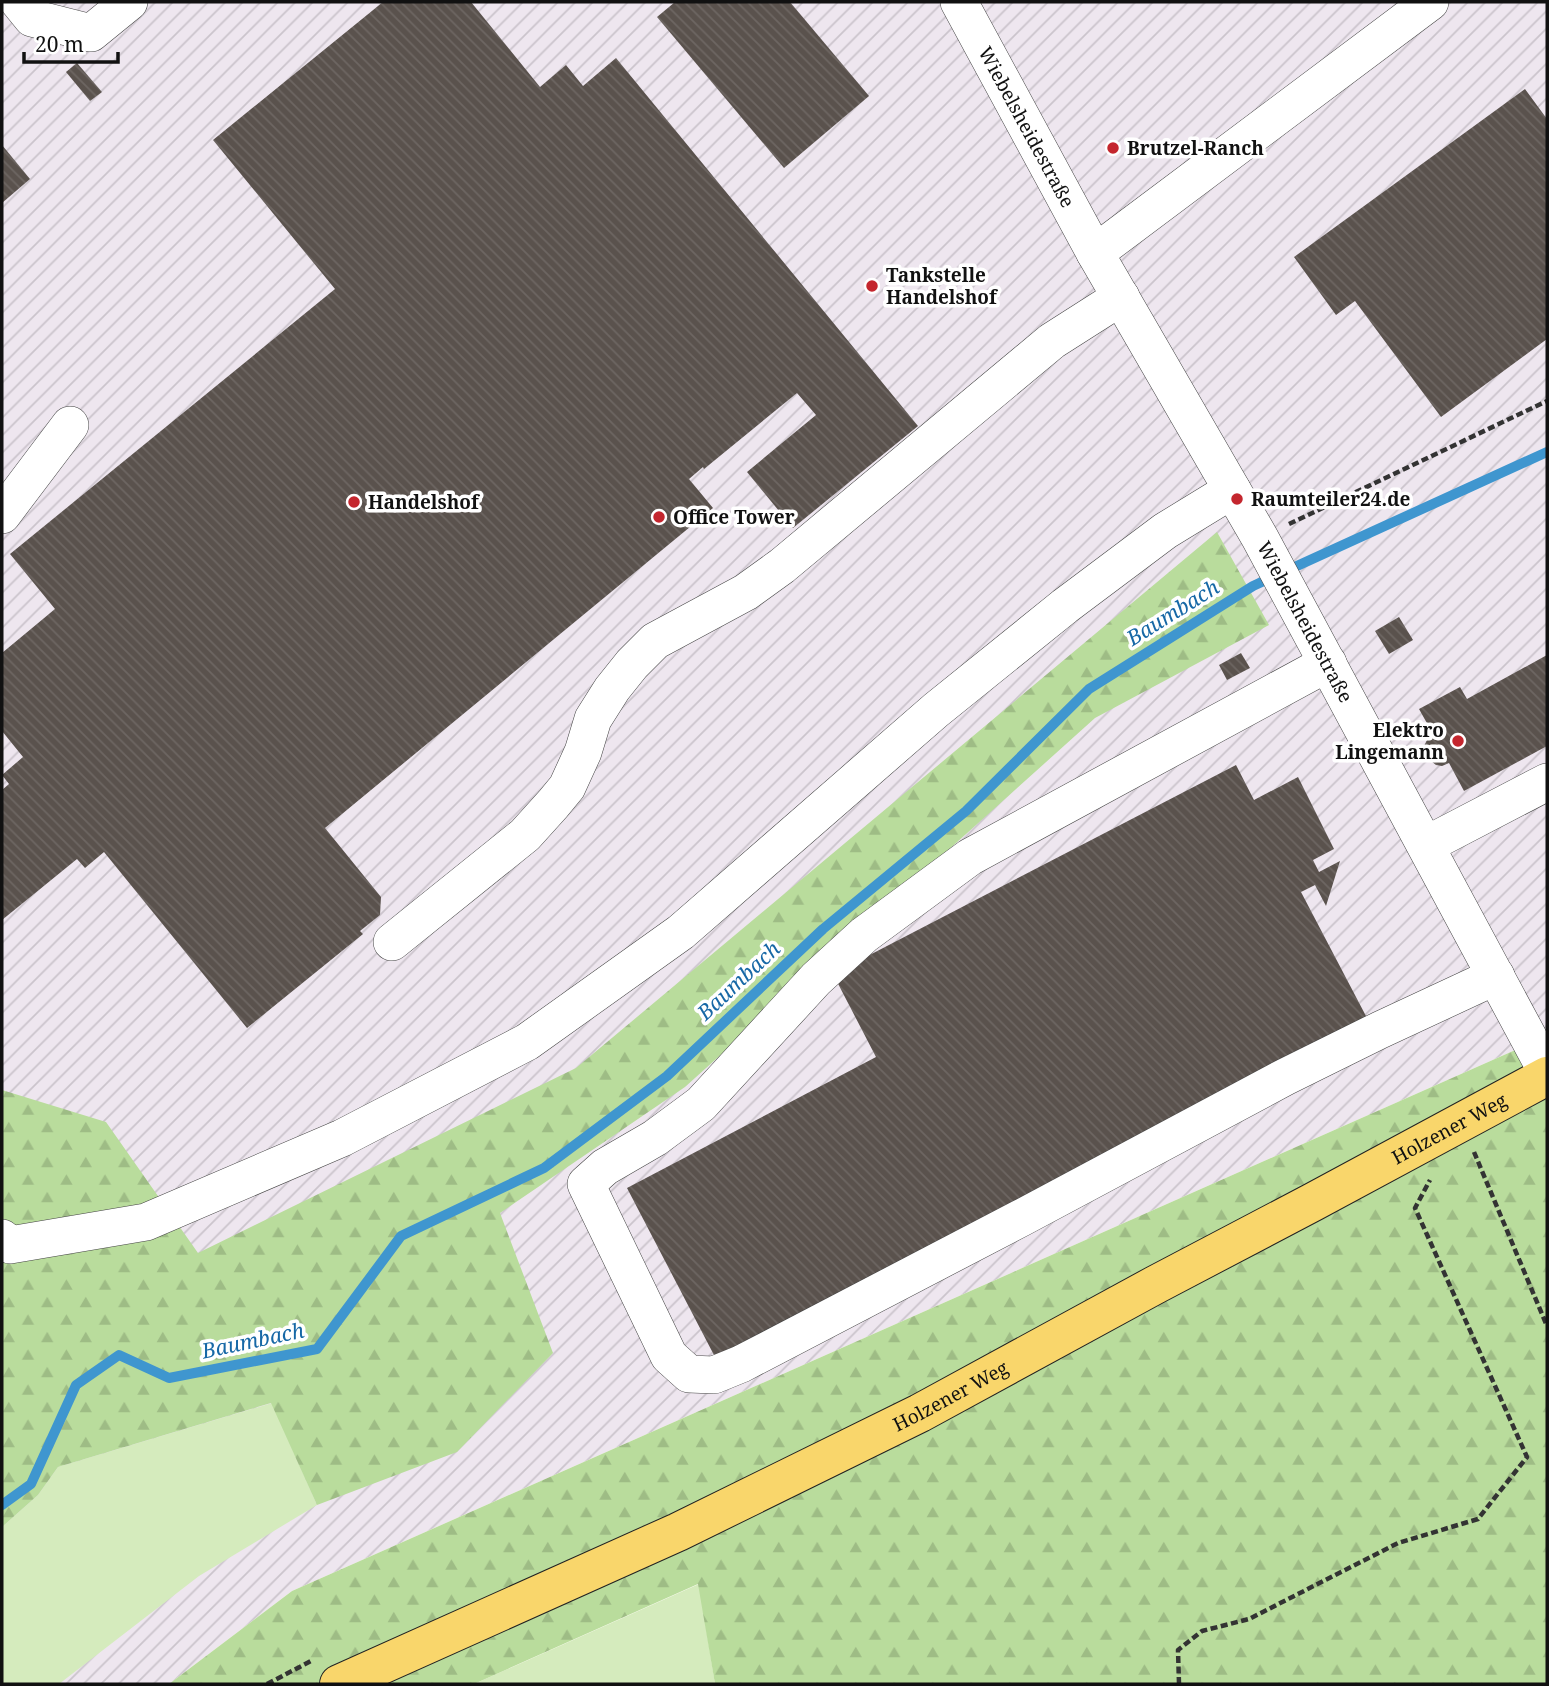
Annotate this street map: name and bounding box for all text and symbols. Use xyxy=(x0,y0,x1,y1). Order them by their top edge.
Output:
scale bar xyxy=(24,21,119,65)
text: 20 m xyxy=(35,30,84,58)
street label: Wiebelsheidestraße xyxy=(972,42,1081,212)
place label: Brutzel-Ranch xyxy=(1127,135,1264,161)
marker: Brutzel-Ranch xyxy=(1105,140,1121,156)
place label: Tankstelle Handelshof xyxy=(886,262,999,310)
marker: Tankstelle Handelshof xyxy=(864,278,880,294)
place label: Raumteiler24.de xyxy=(1251,486,1410,512)
place label: Handelshof xyxy=(368,489,481,515)
marker: Raumteiler24.de xyxy=(1229,491,1245,507)
marker: Handelshof xyxy=(346,494,362,510)
place label: Office Tower xyxy=(673,504,795,530)
marker: Office Tower xyxy=(651,509,667,525)
street label: Wiebelsheidestraße xyxy=(1251,537,1359,707)
water label: Baumbach xyxy=(1120,572,1224,652)
place label: Elektro Lingemann xyxy=(1335,717,1444,765)
marker: Elektro Lingemann xyxy=(1450,733,1466,749)
water label: Baumbach xyxy=(690,934,786,1027)
street label: Holzener Weg xyxy=(1387,1087,1511,1170)
water label: Baumbach xyxy=(198,1315,307,1365)
street label: Holzener Weg xyxy=(888,1354,1013,1437)

